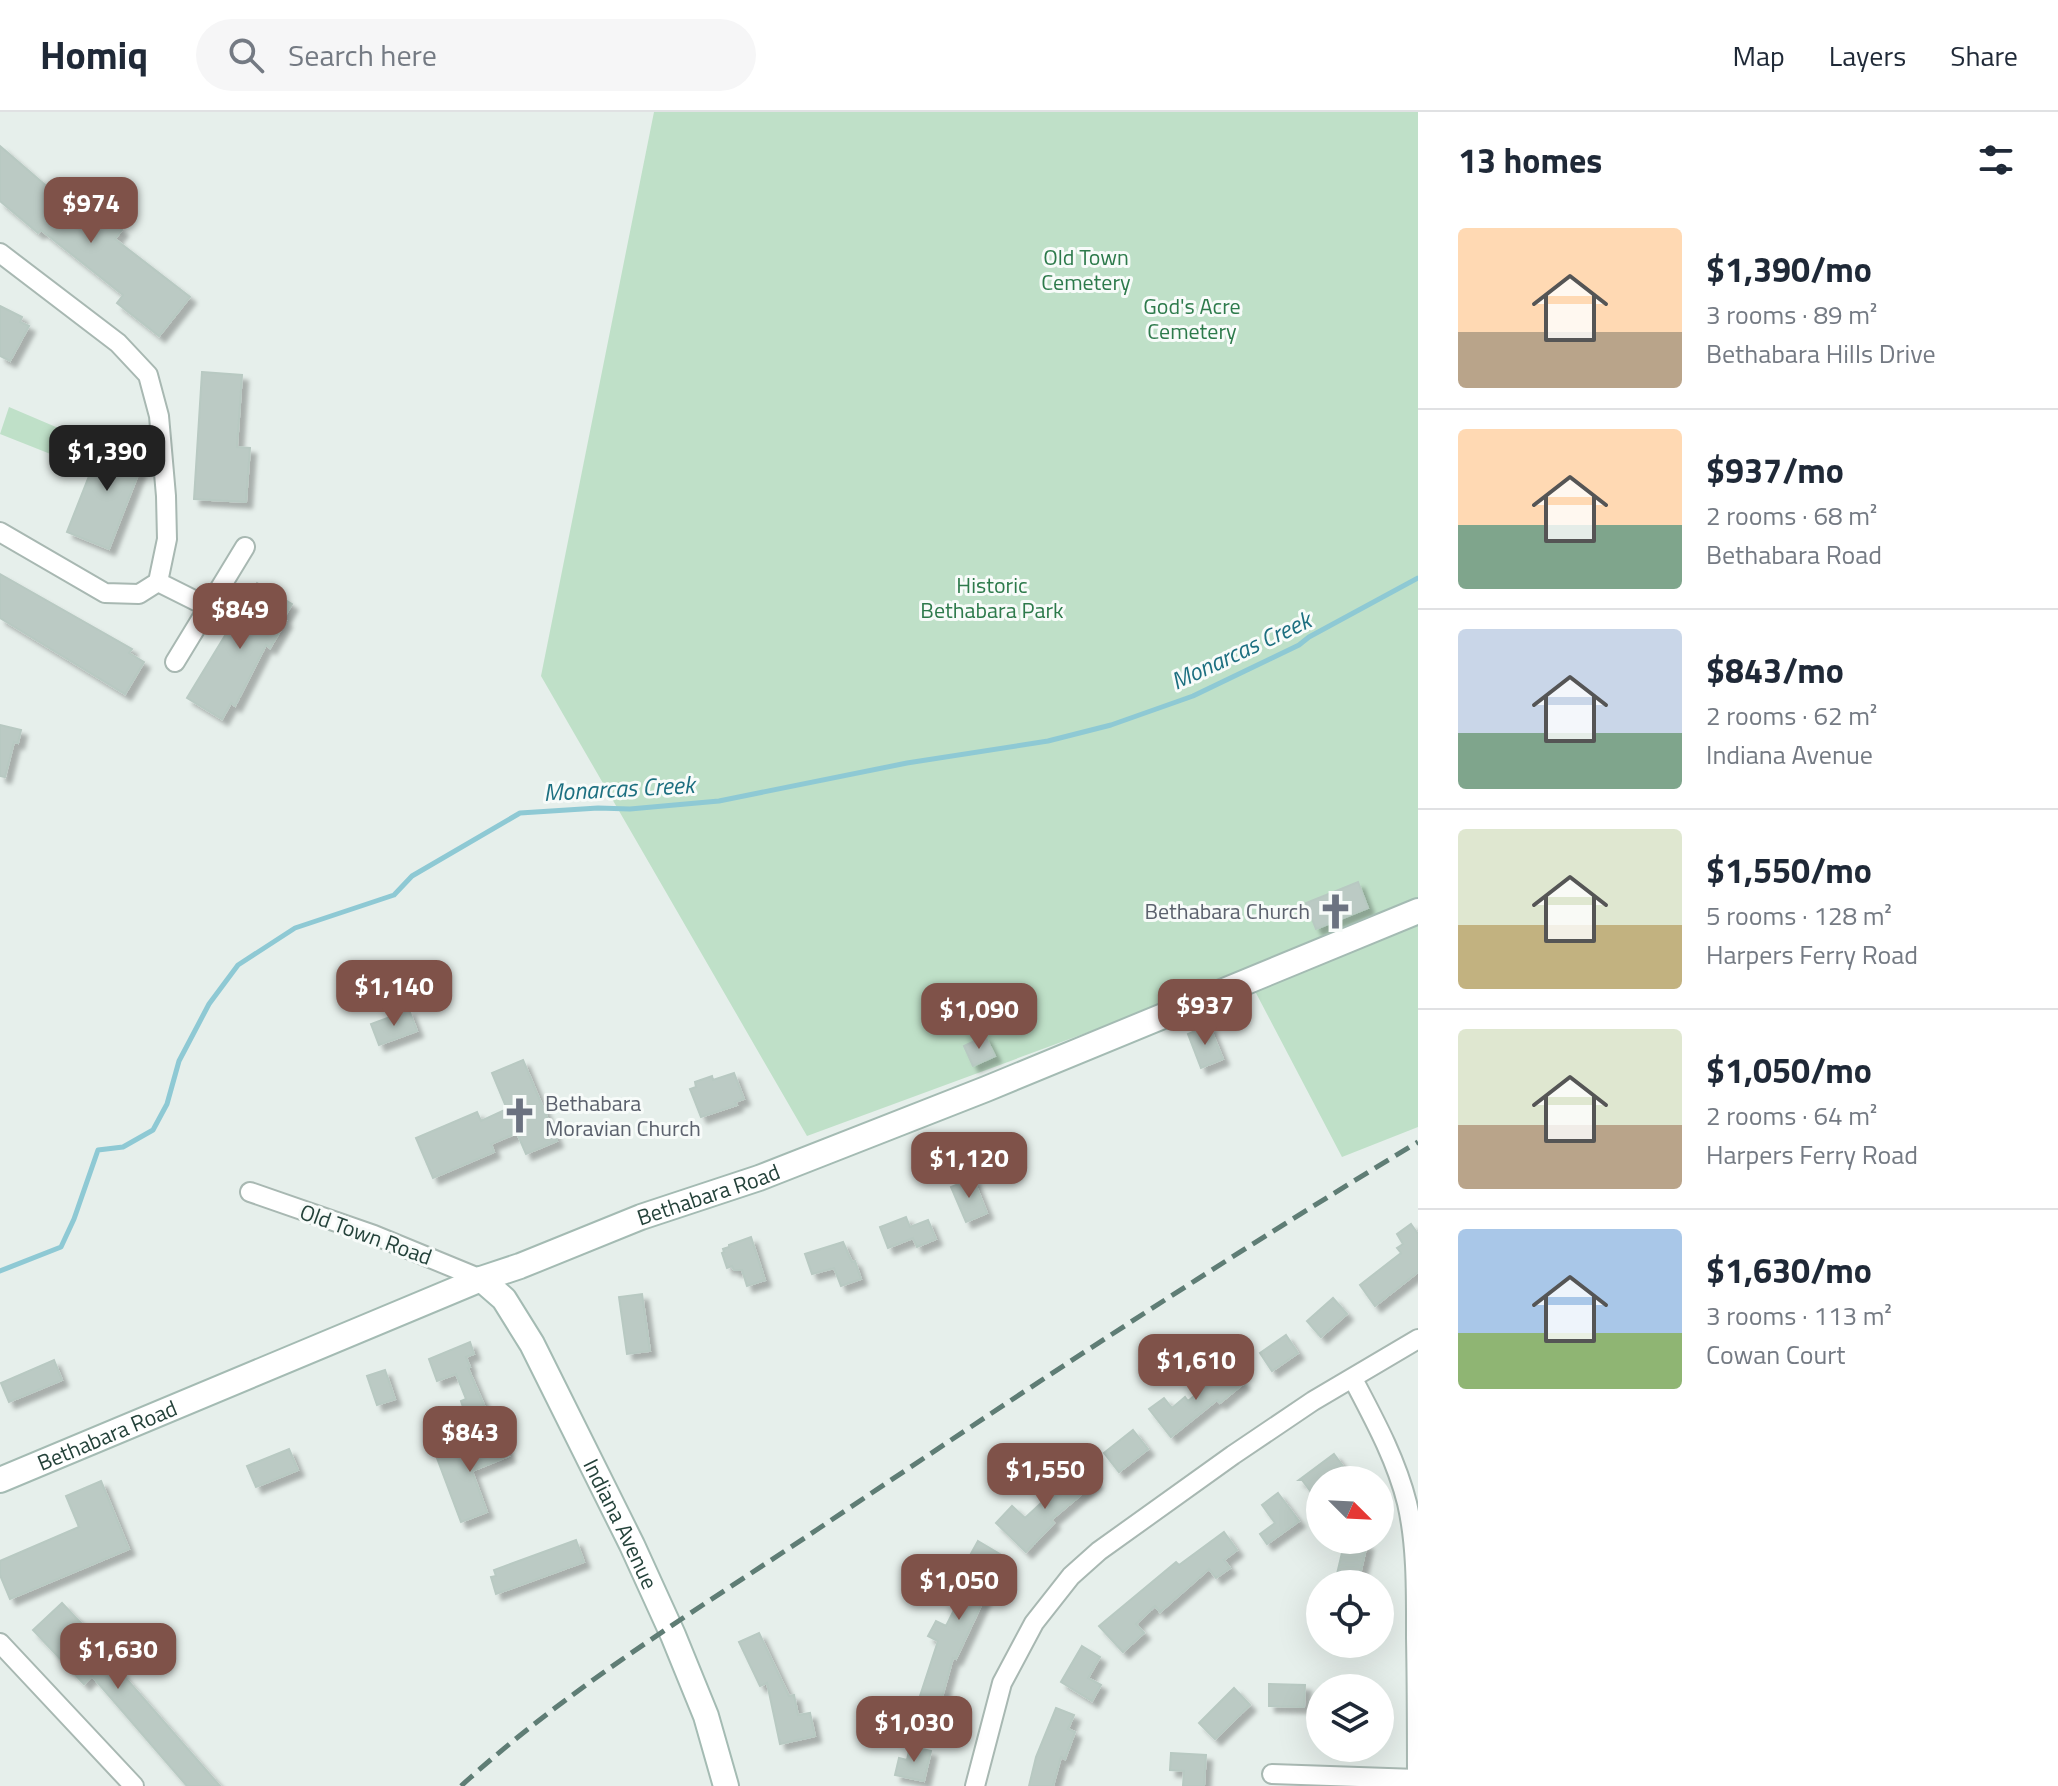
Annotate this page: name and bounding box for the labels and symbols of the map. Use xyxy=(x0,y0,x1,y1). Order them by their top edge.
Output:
pin: $974 xyxy=(44,177,138,245)
park label: Old Town Cemetery xyxy=(1041,240,1131,299)
park label: God's Acre Cemetery xyxy=(1143,289,1241,348)
pin: $1,390 xyxy=(42,425,172,493)
park label: Historic Bethabara Park xyxy=(920,568,1064,627)
pin: $849 xyxy=(193,583,287,651)
water label: Monarcas Creek xyxy=(1165,600,1320,698)
water label: Monarcas Creek xyxy=(543,766,699,810)
church icon: Bethabara Church xyxy=(1317,892,1355,930)
place label: Bethabara Church xyxy=(1145,894,1310,928)
pin: $1,140 xyxy=(329,960,459,1028)
pin: $937 xyxy=(1158,979,1252,1047)
pin: $1,090 xyxy=(914,983,1044,1051)
place label: Bethabara Moravian Church xyxy=(545,1086,701,1145)
church icon: Bethabara Moravian Church xyxy=(500,1097,538,1135)
pin: $1,120 xyxy=(904,1132,1034,1200)
street label: Bethabara Road xyxy=(632,1154,785,1234)
street label: Old Town Road xyxy=(295,1194,437,1274)
pin: $1,610 xyxy=(1131,1334,1261,1402)
street label: Bethabara Road xyxy=(32,1391,182,1480)
pin: $843 xyxy=(423,1406,517,1474)
pin: $1,550 xyxy=(980,1443,1110,1511)
street label: Indiana Avenue xyxy=(575,1453,667,1595)
north arrow xyxy=(1306,1466,1394,1554)
pin: $1,050 xyxy=(894,1554,1024,1622)
pin: $1,630 xyxy=(53,1623,183,1691)
pin: $1,030 xyxy=(849,1696,979,1764)

